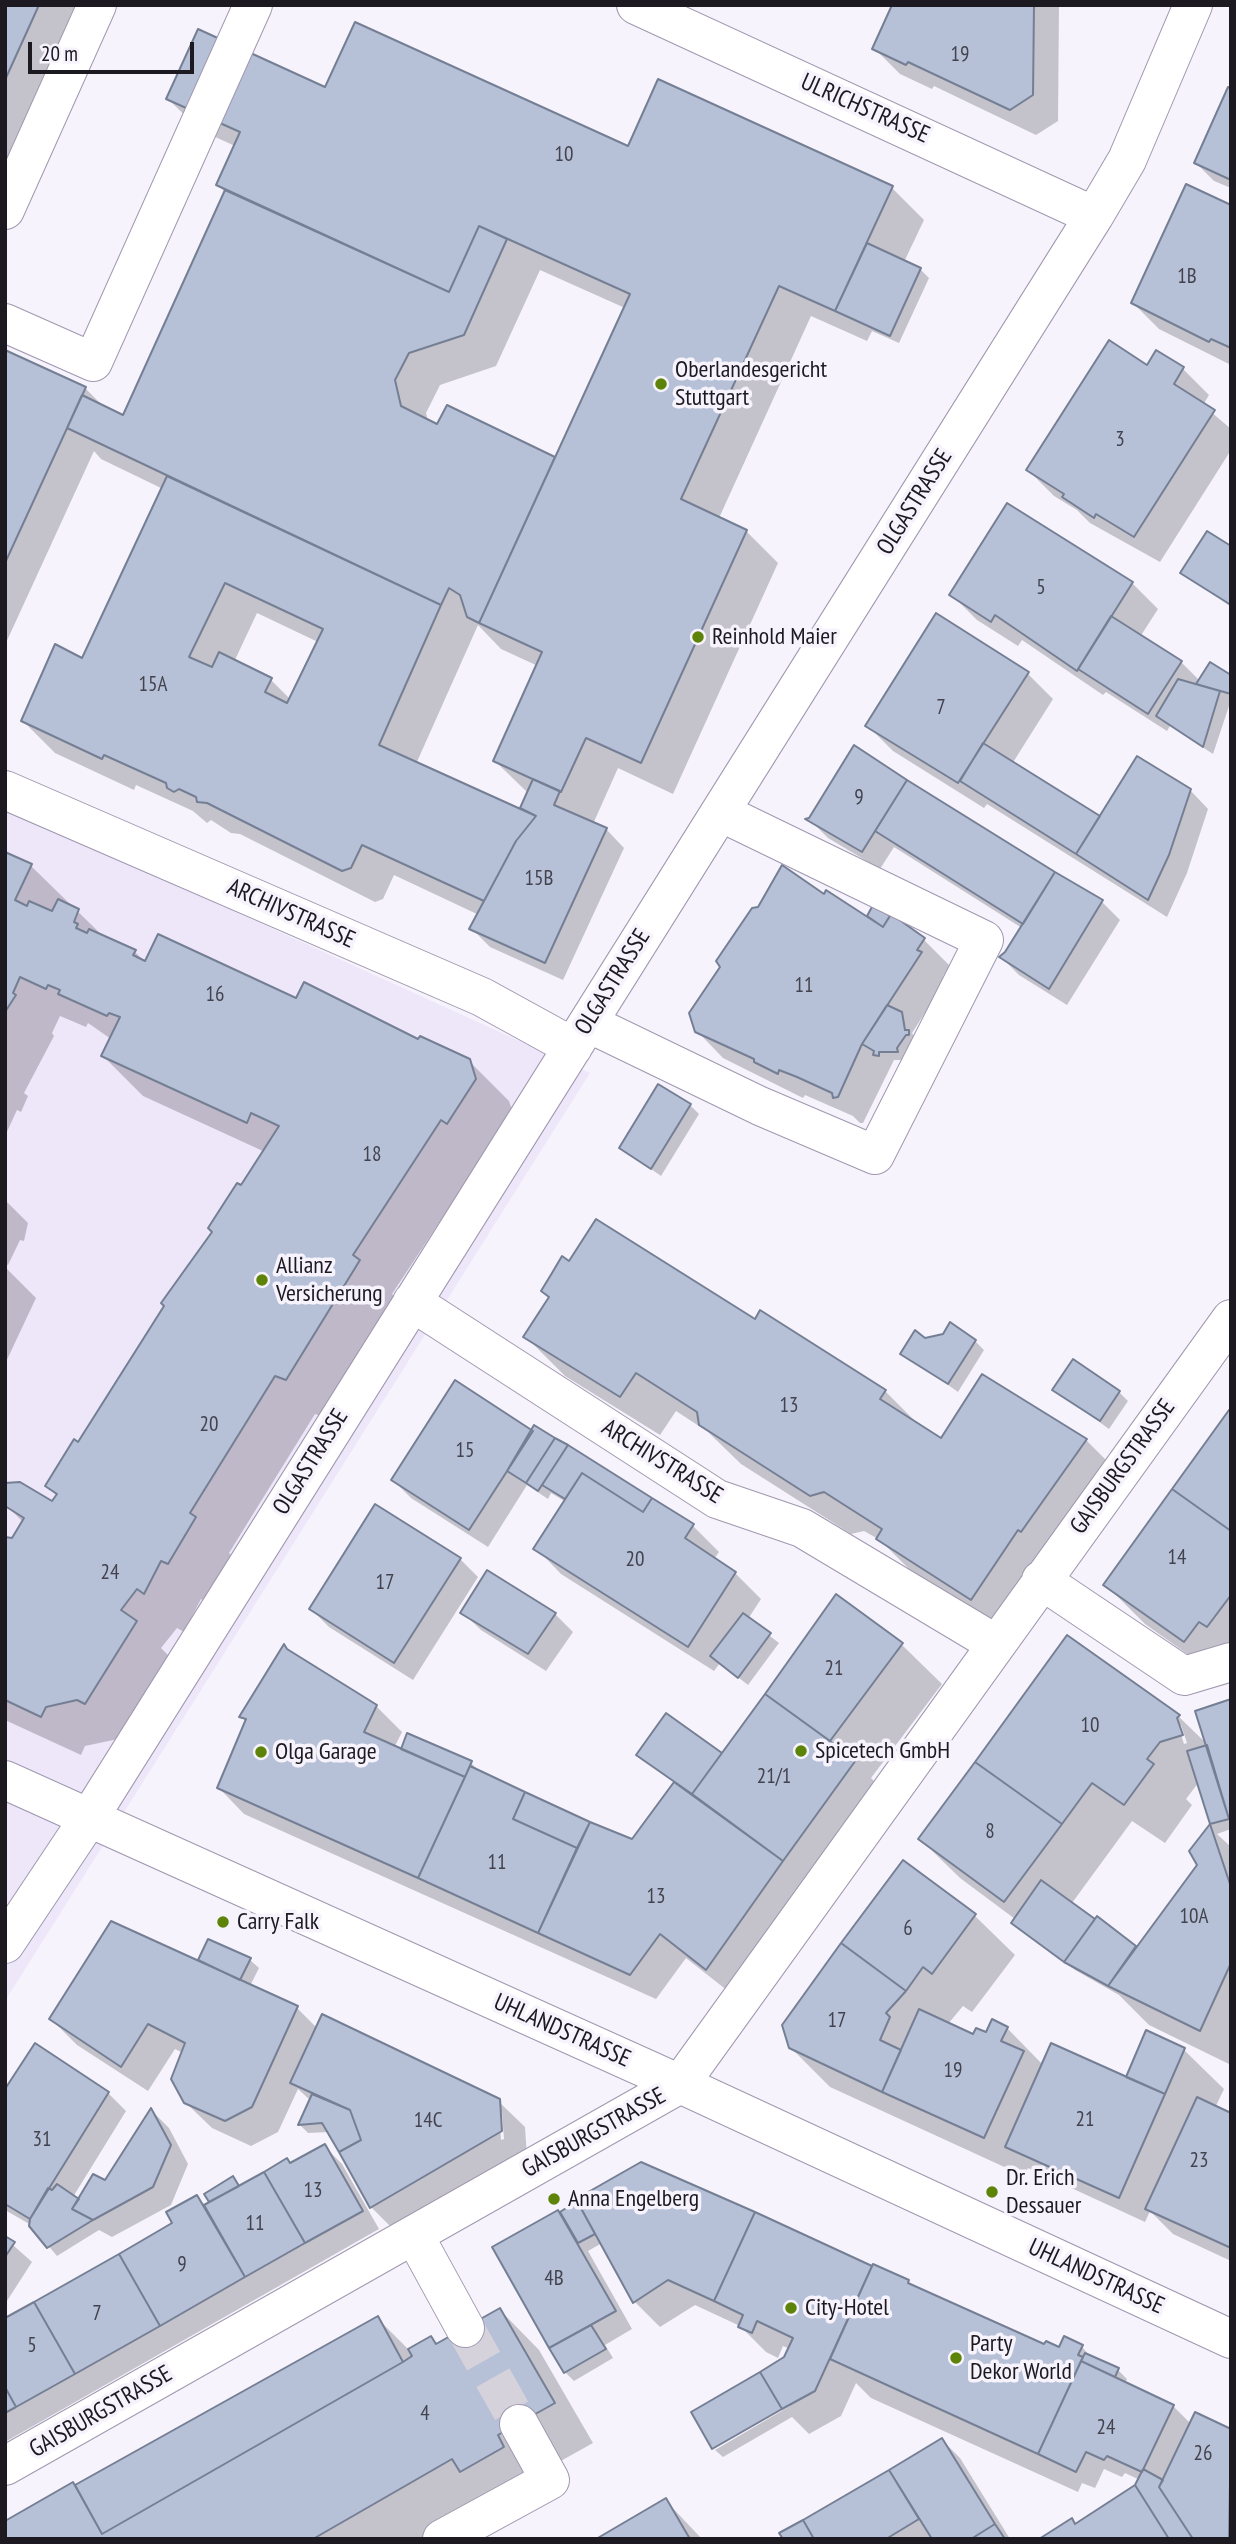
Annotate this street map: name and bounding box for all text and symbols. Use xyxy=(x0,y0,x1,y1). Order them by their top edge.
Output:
scale bar xyxy=(32,28,198,72)
text: 20 m xyxy=(41,40,78,67)
house number: 19 xyxy=(951,42,969,68)
street label: ULRICHSTRASSE xyxy=(796,68,934,150)
house number: 10 xyxy=(555,142,573,168)
house number: 1B xyxy=(1177,264,1197,290)
place label: Oberlandesgericht Stuttgart xyxy=(675,356,827,412)
marker: Oberlandesgericht Stuttgart xyxy=(653,376,669,392)
house number: 3 xyxy=(1115,427,1125,453)
street label: OLGASTRASSE xyxy=(871,444,959,560)
house number: 5 xyxy=(1036,575,1046,601)
place label: Reinhold Maier xyxy=(712,623,837,651)
marker: Reinhold Maier xyxy=(690,629,706,645)
house number: 15A xyxy=(139,672,167,698)
house number: 7 xyxy=(936,695,946,721)
house number: 9 xyxy=(854,785,864,811)
house number: 15B xyxy=(525,866,553,892)
street label: ARCHIVSTRASSE xyxy=(223,873,359,955)
street label: OLGASTRASSE xyxy=(569,924,657,1040)
house number: 11 xyxy=(795,973,813,999)
house number: 16 xyxy=(206,982,224,1008)
house number: 18 xyxy=(363,1142,381,1168)
place label: Allianz Versicherung xyxy=(276,1252,383,1308)
marker: Allianz Versicherung xyxy=(254,1272,270,1288)
house number: 13 xyxy=(780,1393,798,1419)
street label: GAISBURGSTRASSE xyxy=(1064,1394,1182,1540)
street label: OLGASTRASSE xyxy=(267,1404,355,1520)
house number: 20 xyxy=(200,1412,218,1438)
street label: ARCHIVSTRASSE xyxy=(596,1414,728,1510)
house number: 15 xyxy=(456,1438,474,1464)
house number: 14 xyxy=(1168,1545,1186,1571)
house number: 20 xyxy=(626,1547,644,1573)
house number: 24 xyxy=(101,1560,119,1586)
house number: 17 xyxy=(376,1570,394,1596)
house number: 21 xyxy=(825,1656,843,1682)
house number: 10 xyxy=(1081,1713,1099,1739)
place label: Spicetech GmbH xyxy=(815,1737,950,1765)
place label: Olga Garage xyxy=(275,1738,377,1766)
marker: Spicetech GmbH xyxy=(793,1743,809,1759)
marker: Olga Garage xyxy=(253,1744,269,1760)
house number: 21/1 xyxy=(757,1764,791,1790)
house number: 8 xyxy=(985,1819,995,1845)
house number: 11 xyxy=(488,1850,506,1876)
house number: 13 xyxy=(647,1884,665,1910)
house number: 10A xyxy=(1180,1904,1208,1930)
place label: Carry Falk xyxy=(237,1908,319,1936)
marker: Carry Falk xyxy=(215,1914,231,1930)
house number: 6 xyxy=(903,1916,913,1942)
street label: UHLANDSTRASSE xyxy=(489,1988,635,2074)
house number: 17 xyxy=(828,2008,846,2034)
house number: 19 xyxy=(944,2058,962,2084)
street label: GAISBURGSTRASSE xyxy=(517,2082,671,2184)
house number: 21 xyxy=(1076,2107,1094,2133)
house number: 14C xyxy=(414,2108,442,2134)
house number: 31 xyxy=(33,2127,51,2153)
house number: 23 xyxy=(1190,2148,1208,2174)
place label: Dr. Erich Dessauer xyxy=(1006,2164,1081,2220)
house number: 13 xyxy=(304,2178,322,2204)
marker: Dr. Erich Dessauer xyxy=(984,2184,1000,2200)
place label: Anna Engelberg xyxy=(568,2185,699,2213)
marker: Anna Engelberg xyxy=(546,2191,562,2207)
house number: 11 xyxy=(246,2211,264,2237)
street label: UHLANDSTRASSE xyxy=(1024,2233,1168,2321)
house number: 9 xyxy=(177,2252,187,2278)
house number: 4B xyxy=(544,2266,564,2292)
place label: City-Hotel xyxy=(805,2294,889,2322)
marker: City-Hotel xyxy=(783,2300,799,2316)
house number: 7 xyxy=(92,2301,102,2327)
place label: Party Dekor World xyxy=(970,2330,1072,2386)
house number: 5 xyxy=(27,2333,37,2359)
marker: Party Dekor World xyxy=(948,2350,964,2366)
street label: GAISBURGSTRASSE xyxy=(25,2360,177,2464)
house number: 4 xyxy=(420,2401,430,2427)
house number: 24 xyxy=(1097,2415,1115,2441)
house number: 26 xyxy=(1194,2441,1212,2467)

